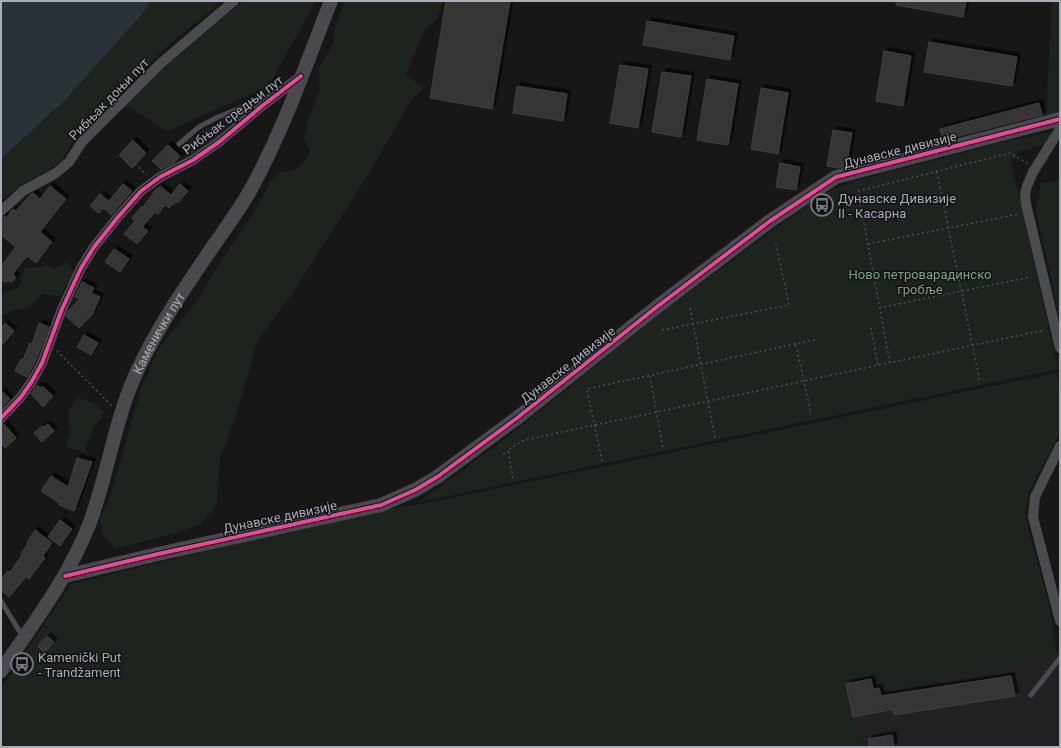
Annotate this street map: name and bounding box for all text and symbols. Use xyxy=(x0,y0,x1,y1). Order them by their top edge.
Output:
street label: Рибњак доњи пут xyxy=(66,55,152,143)
street label: Рибњак средњи пут xyxy=(180,72,286,158)
street label: Дунавске дивизије xyxy=(842,129,958,171)
place label: Дунавске Дивизије II - Касарна xyxy=(838,191,956,221)
bus stop icon: Дунавске Дивизије II - Касарна xyxy=(809,192,835,218)
park label: Ново петроварадинско гробље xyxy=(849,267,991,297)
street label: Каменички пут xyxy=(129,289,188,376)
street label: Дунавске дивизије xyxy=(518,323,618,407)
street label: Дунавске дивизије xyxy=(222,498,338,536)
place label: Kamenički Put - Trandžament xyxy=(38,650,121,680)
bus stop icon: Kamenički Put - Trandžament xyxy=(9,651,35,677)

